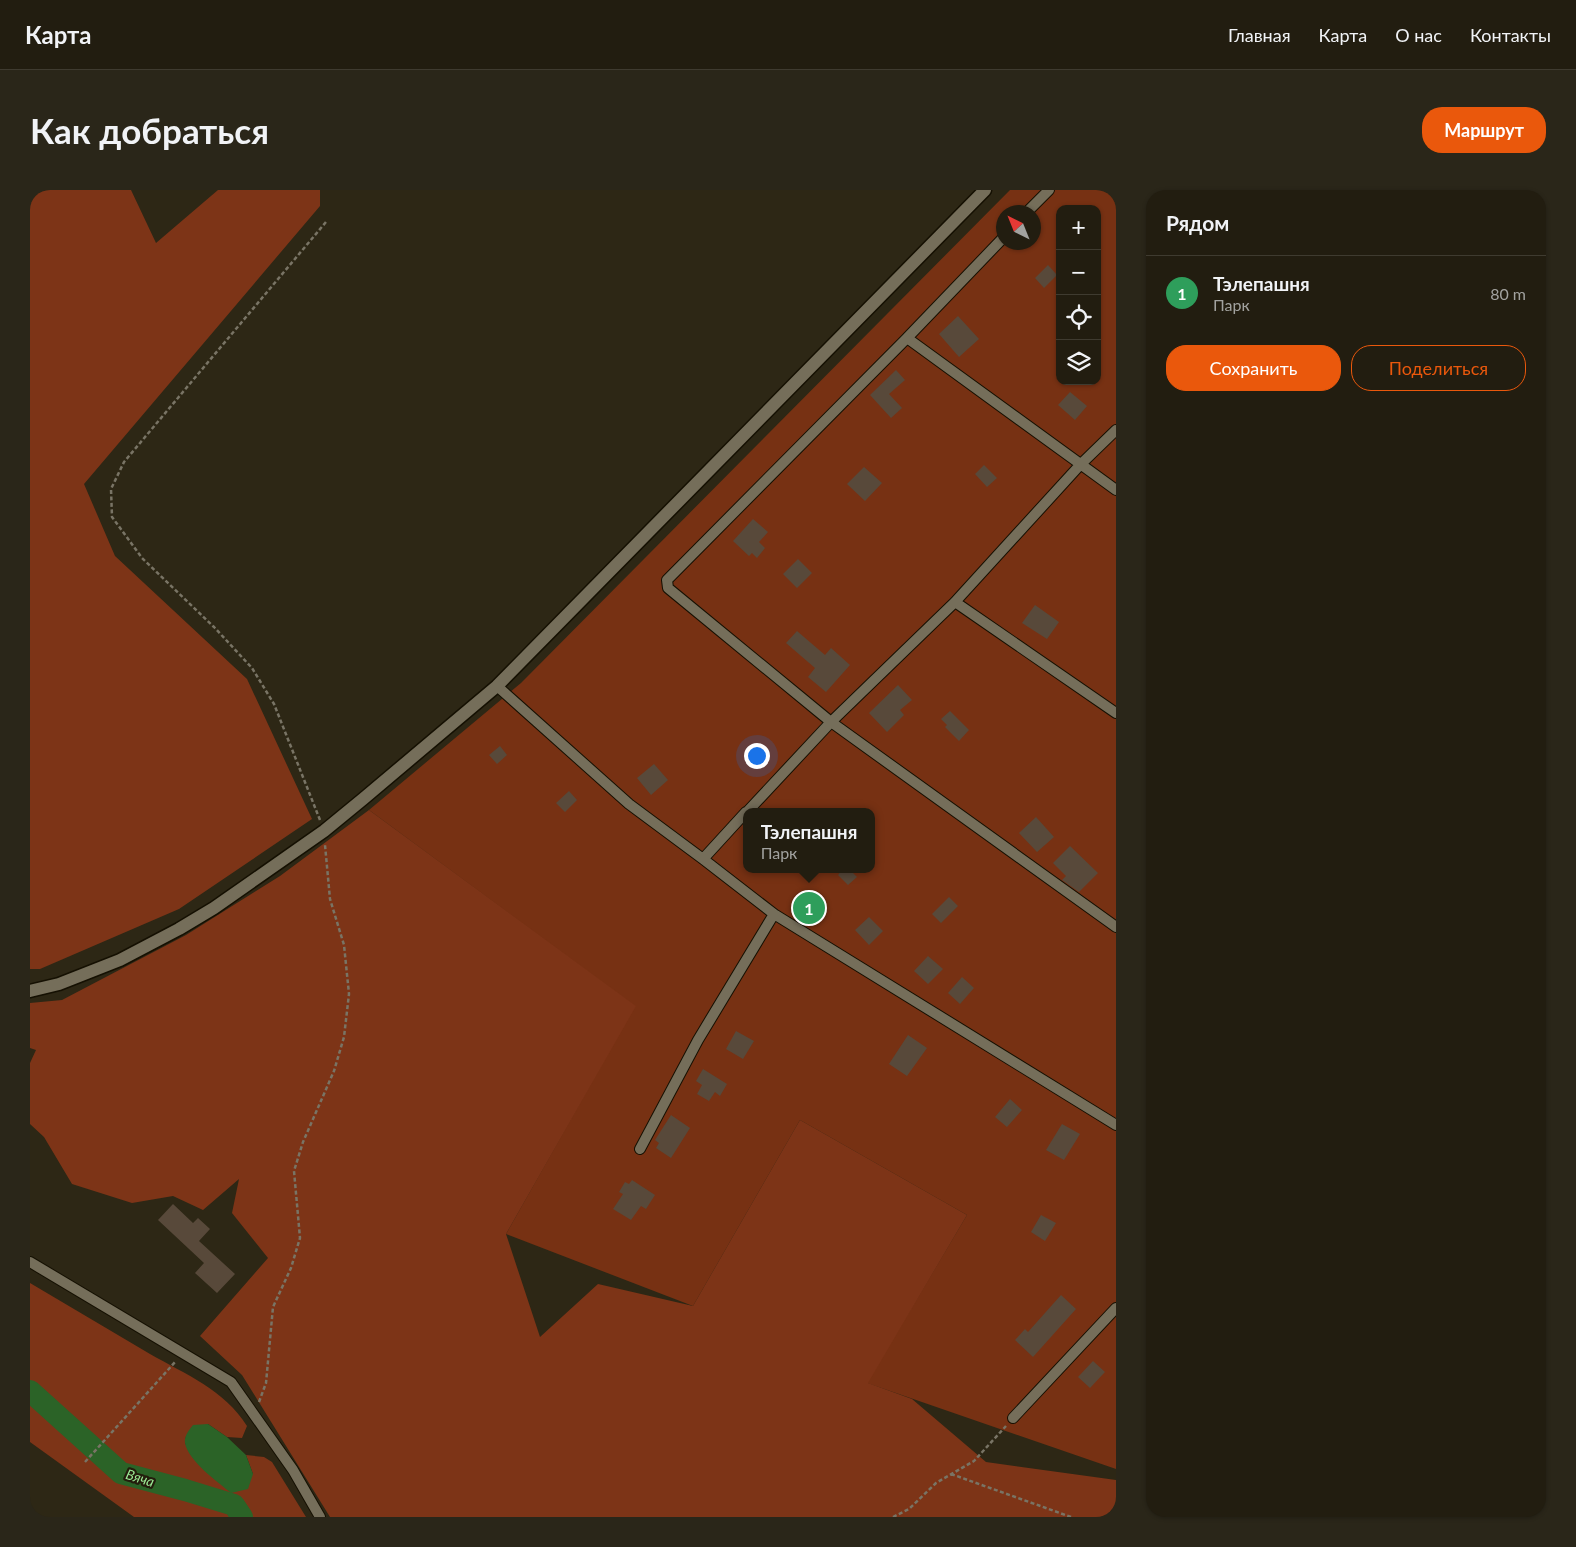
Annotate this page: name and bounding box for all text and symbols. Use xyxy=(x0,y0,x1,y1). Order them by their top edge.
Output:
text: Карта xyxy=(25,20,92,49)
text: Главная xyxy=(1228,24,1291,46)
text: Карта xyxy=(1319,24,1367,46)
text: О нас xyxy=(1395,24,1442,46)
text: Контакты xyxy=(1470,24,1551,46)
button: Маршрут xyxy=(1422,107,1546,153)
text: Как добраться xyxy=(30,109,269,151)
north arrow xyxy=(996,205,1041,250)
map controls xyxy=(1056,205,1101,385)
button: + xyxy=(1056,205,1101,250)
text: Рядом xyxy=(1166,210,1229,235)
button: − xyxy=(1056,250,1101,295)
text: Тэлепашня xyxy=(1213,272,1310,295)
text: 1 xyxy=(1177,284,1187,303)
text: 80 m xyxy=(1490,284,1526,303)
button: locate xyxy=(1056,295,1101,340)
text: Парк xyxy=(1213,295,1250,314)
button: layers xyxy=(1056,340,1101,385)
button: Сохранить xyxy=(1166,345,1341,391)
button: Поделиться xyxy=(1351,345,1526,391)
your location xyxy=(744,743,770,769)
popup xyxy=(743,808,875,873)
text: Тэлепашня xyxy=(761,820,857,843)
text: Парк xyxy=(761,843,797,862)
pin: 1 xyxy=(793,889,825,927)
water label: Вяча xyxy=(124,1465,156,1490)

